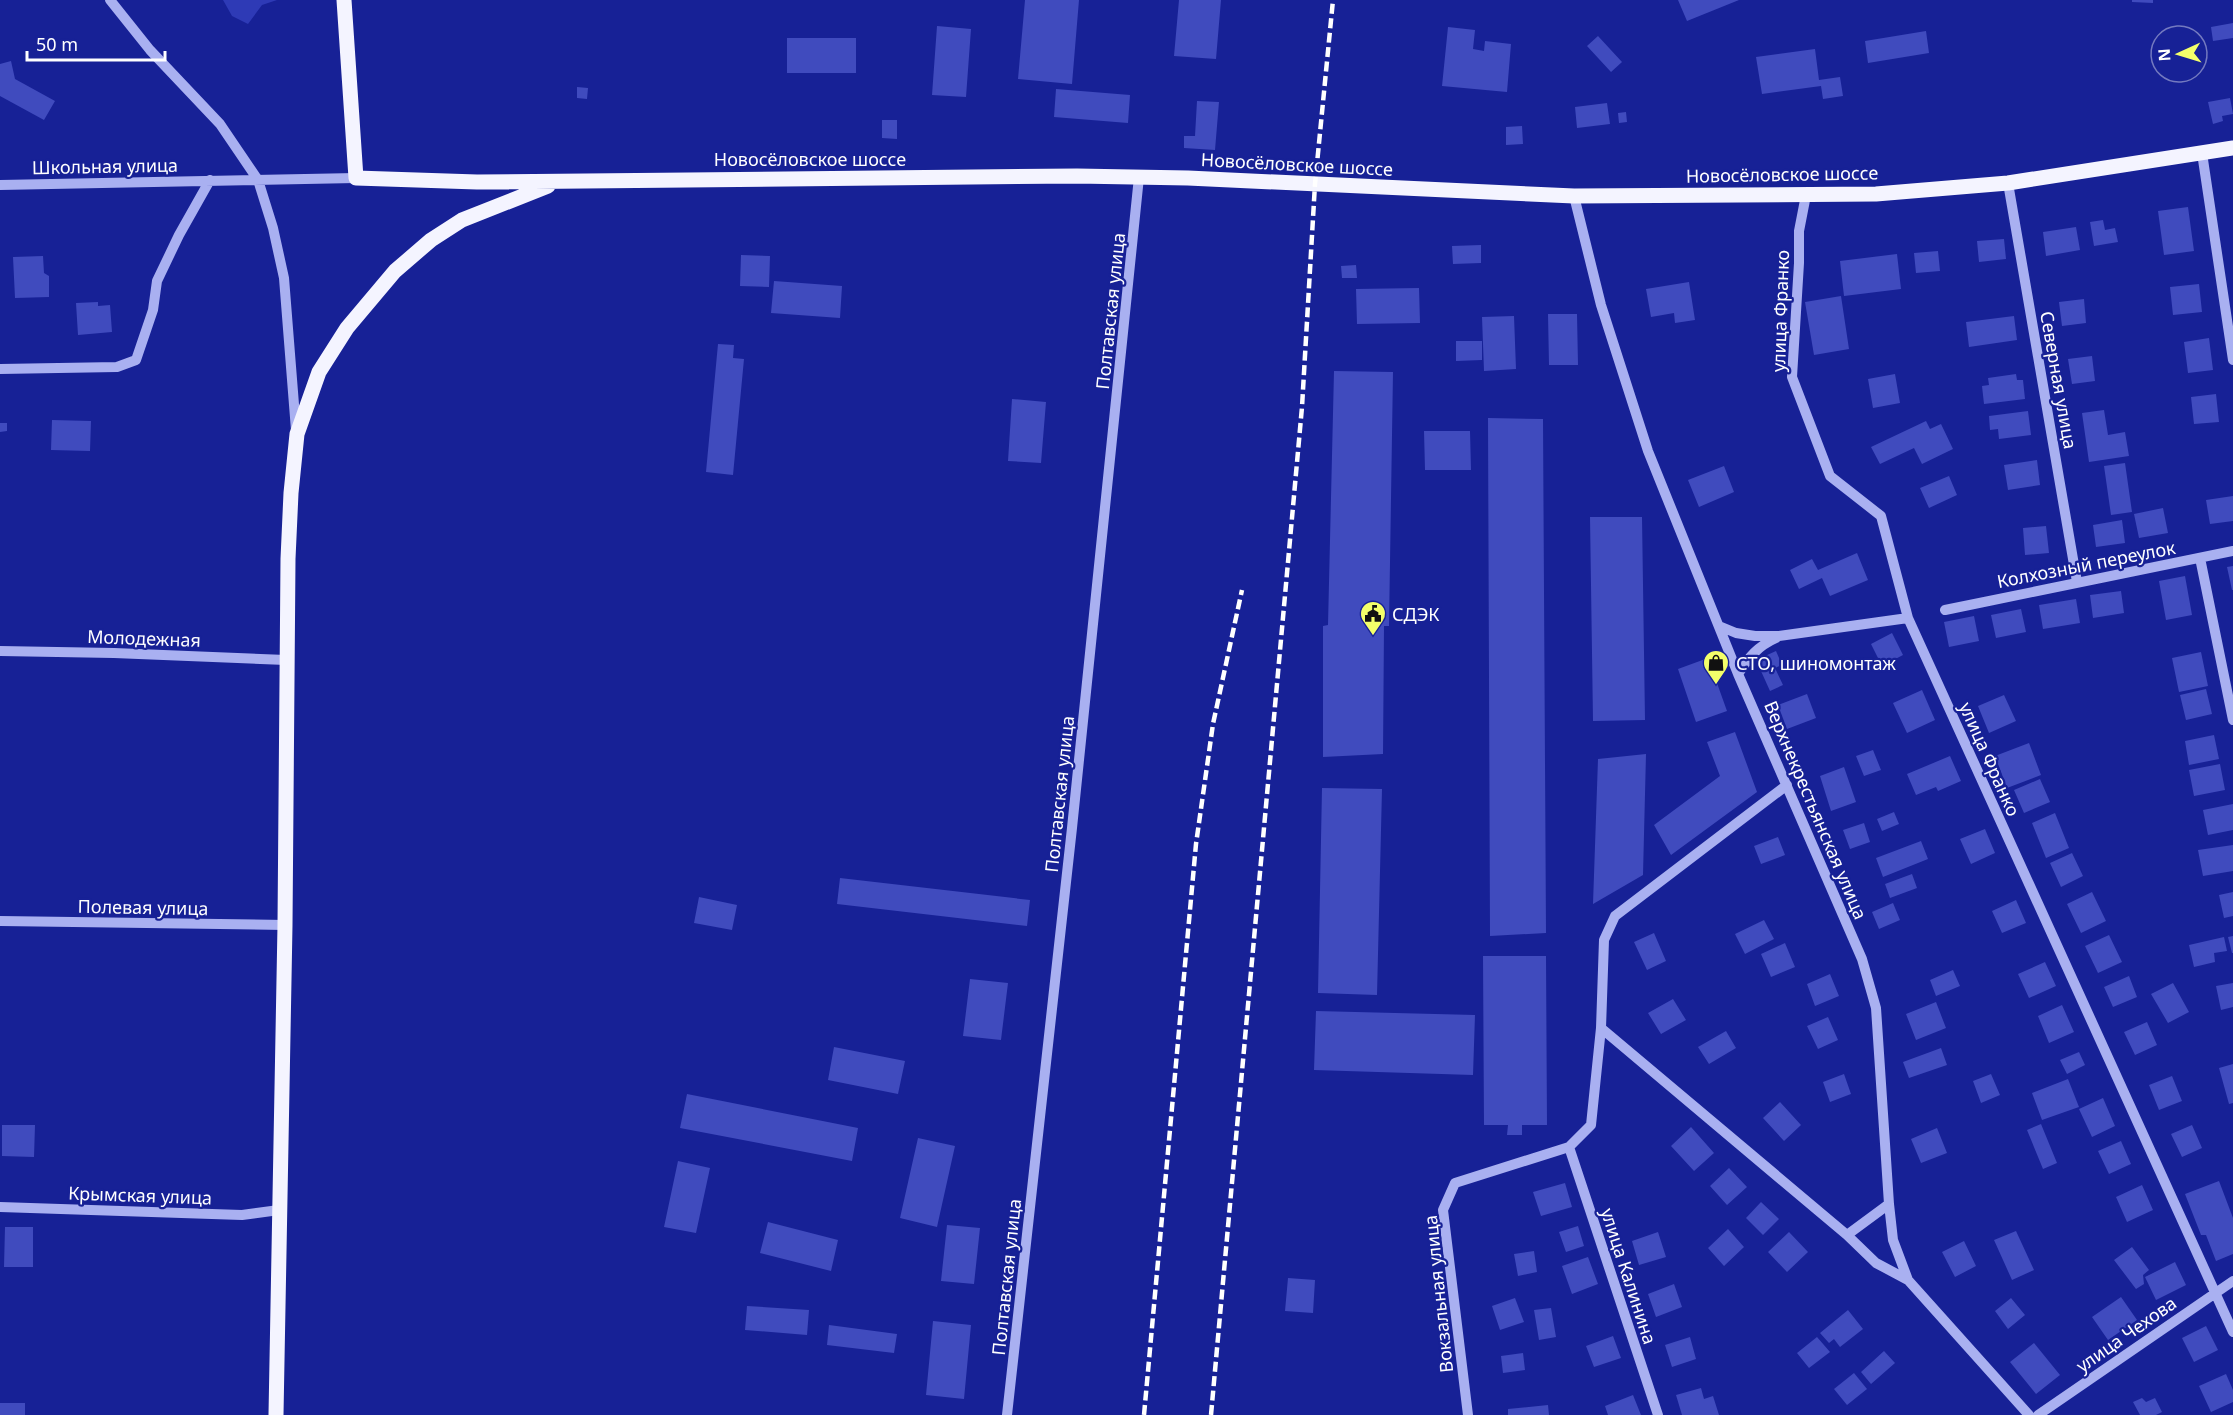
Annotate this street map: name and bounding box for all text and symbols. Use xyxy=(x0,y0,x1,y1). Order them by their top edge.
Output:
scale bar xyxy=(27,24,165,62)
north arrow xyxy=(2149,24,2209,84)
text: 50 m xyxy=(36,32,78,56)
text: N xyxy=(2153,48,2175,62)
street label: Новосёловское шоссе xyxy=(714,147,906,171)
street label: Новосёловское шоссе xyxy=(1200,147,1394,181)
street label: Школьная улица xyxy=(32,153,178,179)
street label: Новосёловское шоссе xyxy=(1686,160,1878,188)
street label: Полтавская улица xyxy=(1090,232,1130,390)
street label: улица Франко xyxy=(1766,249,1794,373)
street label: Северная улица xyxy=(2035,309,2083,451)
street label: Колхозный переулок xyxy=(1995,535,2178,593)
public building icon: СДЭК xyxy=(1358,599,1388,637)
place label: СДЭК xyxy=(1392,602,1440,626)
street label: Молодежная xyxy=(87,624,201,652)
shop icon: СТО, шиномонтаж xyxy=(1701,648,1731,686)
place label: СТО, шиномонтаж xyxy=(1736,651,1896,675)
street label: Верхнекрестьянская улица xyxy=(1759,697,1873,923)
street label: улица Франко xyxy=(1954,698,2026,820)
street label: Полтавская улица xyxy=(1039,715,1079,873)
street label: Полевая улица xyxy=(77,894,209,920)
street label: Крымская улица xyxy=(68,1180,212,1210)
street label: Полтавская улица xyxy=(986,1198,1026,1356)
street label: улица Калинина xyxy=(1596,1205,1662,1347)
street label: Вокзальная улица xyxy=(1418,1214,1458,1374)
street label: улица Чехова xyxy=(2071,1291,2181,1377)

